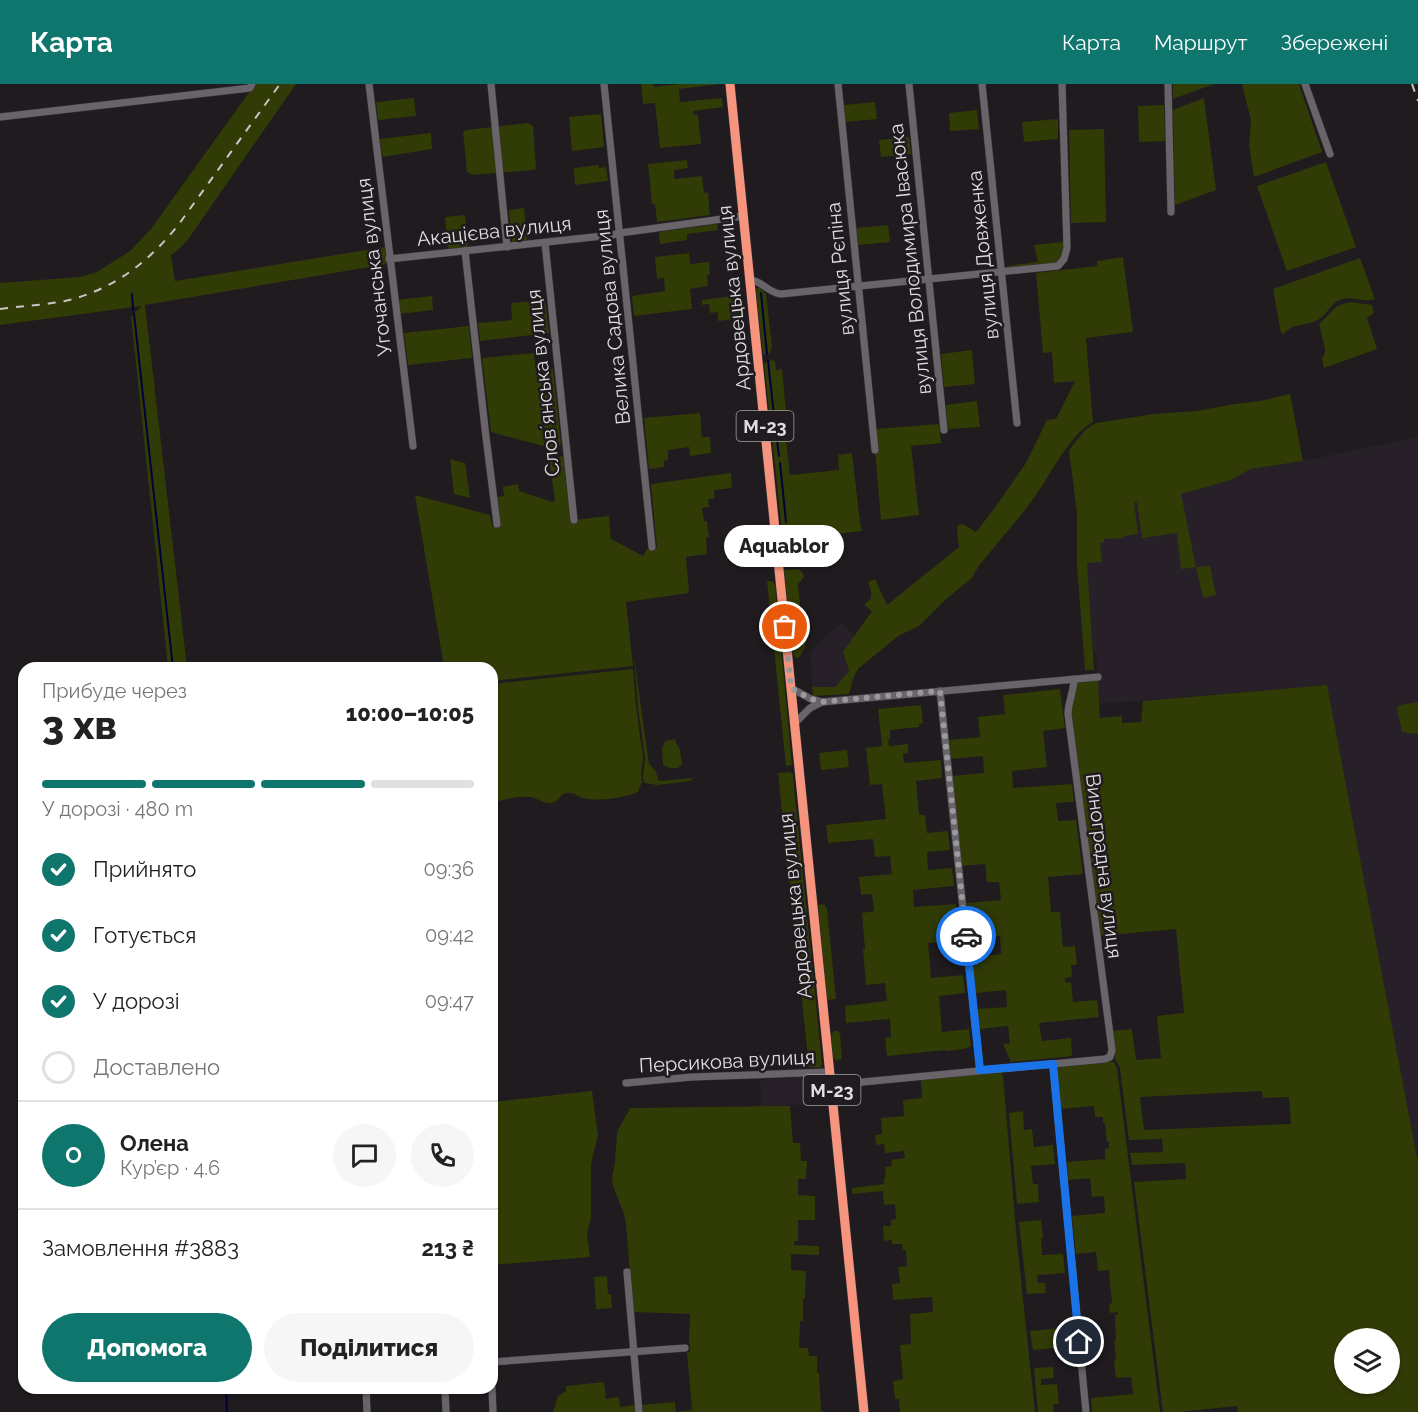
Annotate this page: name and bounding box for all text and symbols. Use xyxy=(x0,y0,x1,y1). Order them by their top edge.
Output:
text: Карта xyxy=(30,26,113,59)
text: Карта xyxy=(1062,30,1121,55)
text: Маршрут xyxy=(1154,30,1247,55)
text: Збережені xyxy=(1280,30,1388,55)
street label: вулиця Володимира Івасюка xyxy=(884,122,936,396)
street label: вулиця Довженка xyxy=(962,169,1004,341)
street label: Угочанська вулиця xyxy=(351,177,397,357)
street label: вулиця Рєпіна xyxy=(821,201,859,337)
street label: Ардовецька вулиця xyxy=(712,204,756,392)
street label: Велика Садова вулиця xyxy=(589,208,635,426)
street label: Акацієва вулиця xyxy=(416,211,572,251)
street label: Словʼянська вулиця xyxy=(521,288,565,478)
road number: М-23 xyxy=(736,411,794,441)
callout: Aquablor xyxy=(725,525,845,567)
text: Aquablor xyxy=(739,534,829,558)
pin xyxy=(759,601,810,652)
icon: bag xyxy=(768,610,801,643)
text: Прибуде через xyxy=(42,679,187,703)
text: 10:00–10:05 xyxy=(346,700,474,726)
text: 3 хв xyxy=(42,702,117,748)
street label: Виноградна вулиця xyxy=(1081,772,1127,960)
text: У дорозі · 480 m xyxy=(42,797,193,821)
street label: Ардовецька вулиця xyxy=(773,812,817,1000)
icon: check xyxy=(42,853,75,886)
text: Прийнято xyxy=(93,856,196,882)
text: 09:36 xyxy=(424,857,474,881)
courier xyxy=(936,906,996,966)
icon: check xyxy=(42,919,75,952)
icon: car xyxy=(950,920,983,953)
text: Готується xyxy=(93,922,196,948)
text: 09:42 xyxy=(425,923,474,947)
icon: check xyxy=(42,985,75,1018)
text: У дорозі xyxy=(93,988,180,1014)
text: 09:47 xyxy=(425,989,474,1013)
street label: Персикова вулиця xyxy=(638,1044,816,1078)
text: Доставлено xyxy=(93,1054,220,1080)
road number: М-23 xyxy=(804,1075,860,1105)
button: chat xyxy=(333,1124,396,1187)
button: phone xyxy=(411,1124,474,1187)
text: Олена xyxy=(120,1130,189,1156)
text: О xyxy=(65,1142,82,1168)
text: Кур’єр · 4.6 xyxy=(120,1156,220,1180)
text: Замовлення #3883 xyxy=(42,1235,239,1261)
text: 213 ₴ xyxy=(421,1235,474,1261)
button: Допомога xyxy=(42,1313,252,1382)
button: Поділитися xyxy=(264,1313,474,1382)
pin xyxy=(1053,1316,1104,1367)
icon: home xyxy=(1062,1325,1095,1358)
map controls xyxy=(1334,1328,1400,1394)
button: layers xyxy=(1334,1328,1400,1394)

